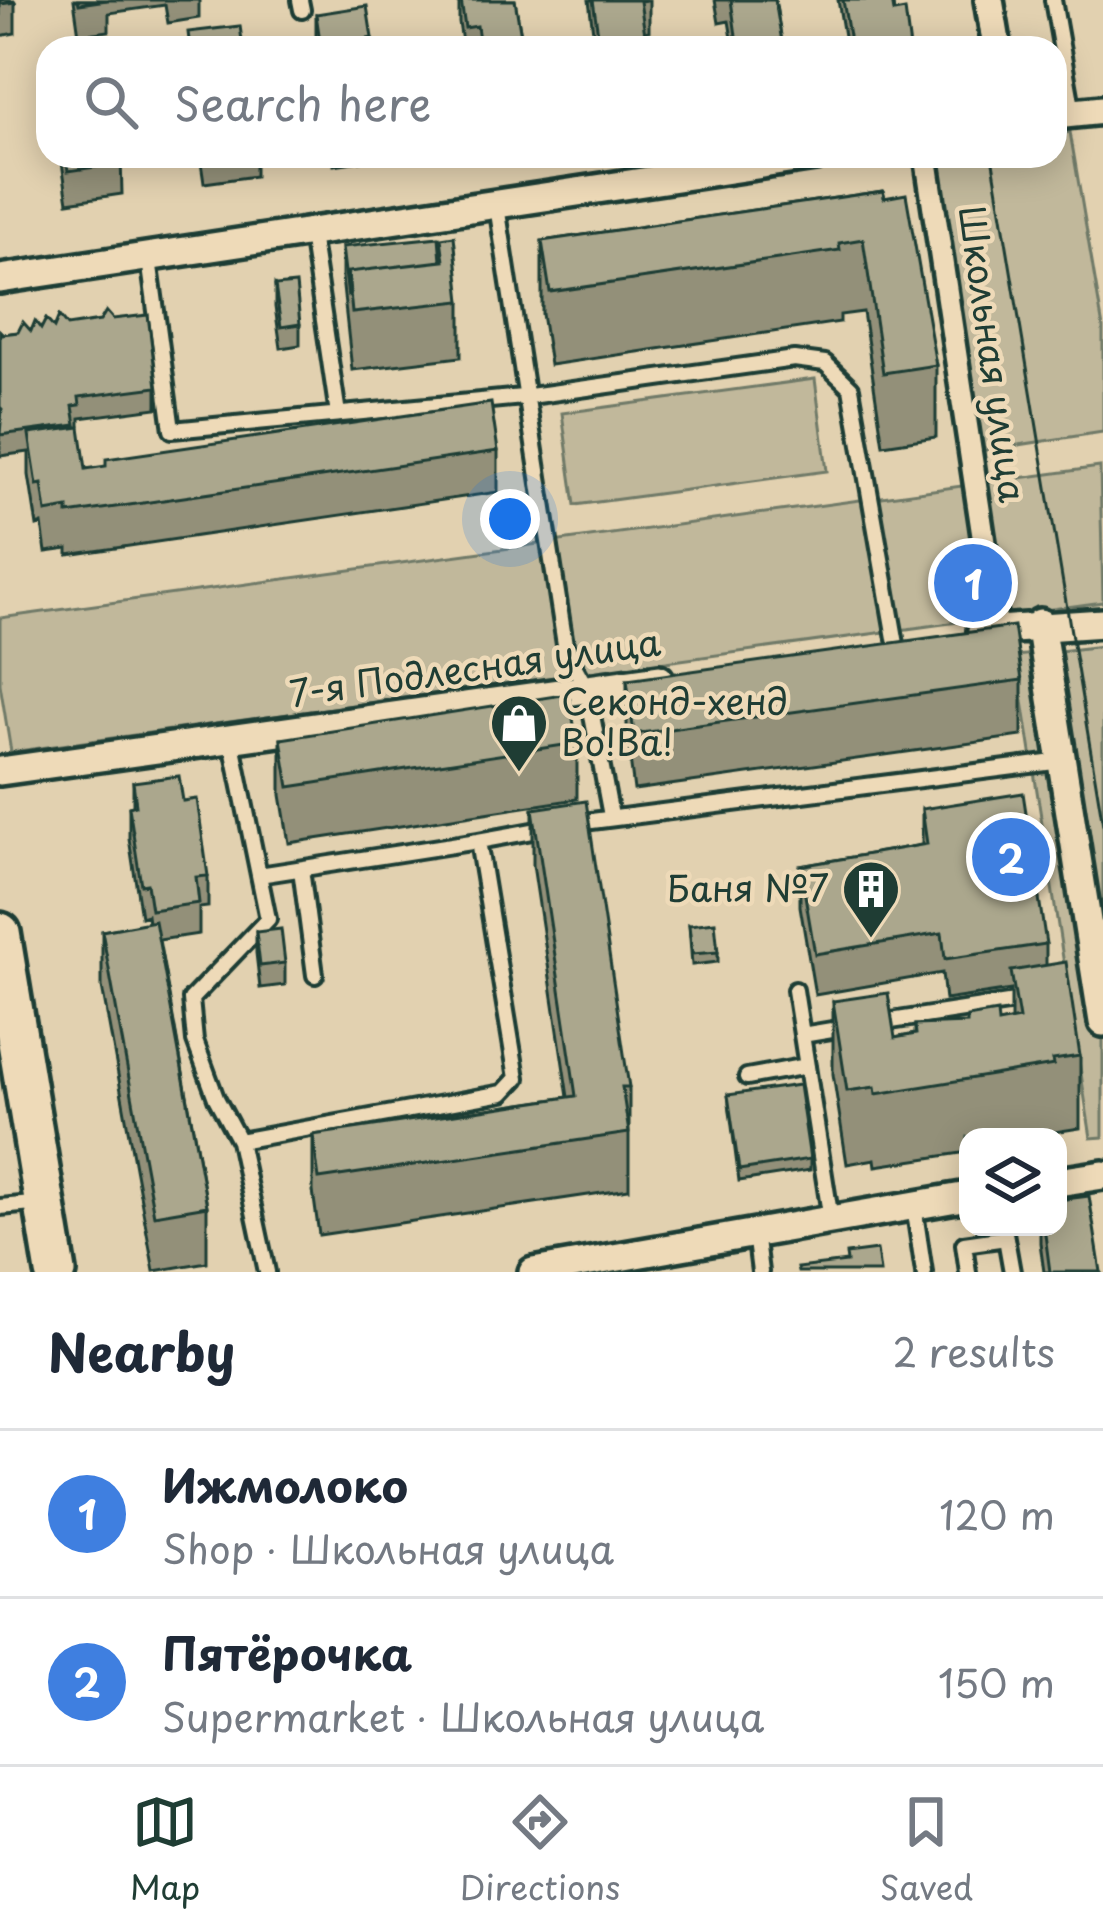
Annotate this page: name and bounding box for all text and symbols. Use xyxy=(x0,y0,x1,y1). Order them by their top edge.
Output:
search box xyxy=(36,36,1067,168)
text: Search here xyxy=(174,68,431,136)
icon: search xyxy=(78,69,144,135)
street label: Школьная улица xyxy=(946,202,1042,506)
your location xyxy=(480,489,540,549)
pin: 1 xyxy=(934,538,1012,628)
street label: 7-я Подлесная улица xyxy=(286,613,664,719)
place label: Секонд-хенд Во!Ва! xyxy=(561,673,788,768)
shop icon: Секонд-хенд Во!Ва! xyxy=(488,692,550,774)
pin: 2 xyxy=(972,812,1050,902)
building icon: Баня №7 xyxy=(840,858,902,940)
place label: Баня №7 xyxy=(667,860,829,914)
map controls xyxy=(959,1128,1067,1236)
button: layers xyxy=(959,1128,1067,1236)
text: Nearby xyxy=(48,1312,235,1389)
text: 2 results xyxy=(893,1321,1055,1380)
text: Ижмолоко xyxy=(162,1450,408,1518)
text: 1 xyxy=(78,1484,96,1543)
text: 120 m xyxy=(939,1484,1055,1543)
text: Shop · Школьная улица xyxy=(162,1518,614,1577)
text: Пятёрочка xyxy=(162,1618,412,1686)
text: 2 xyxy=(73,1652,101,1711)
text: 150 m xyxy=(938,1652,1055,1711)
text: Supermarket · Школьная улица xyxy=(162,1686,764,1745)
tab: Map xyxy=(130,1789,200,1911)
tab: Directions xyxy=(460,1789,620,1911)
tab: Saved xyxy=(880,1789,973,1911)

